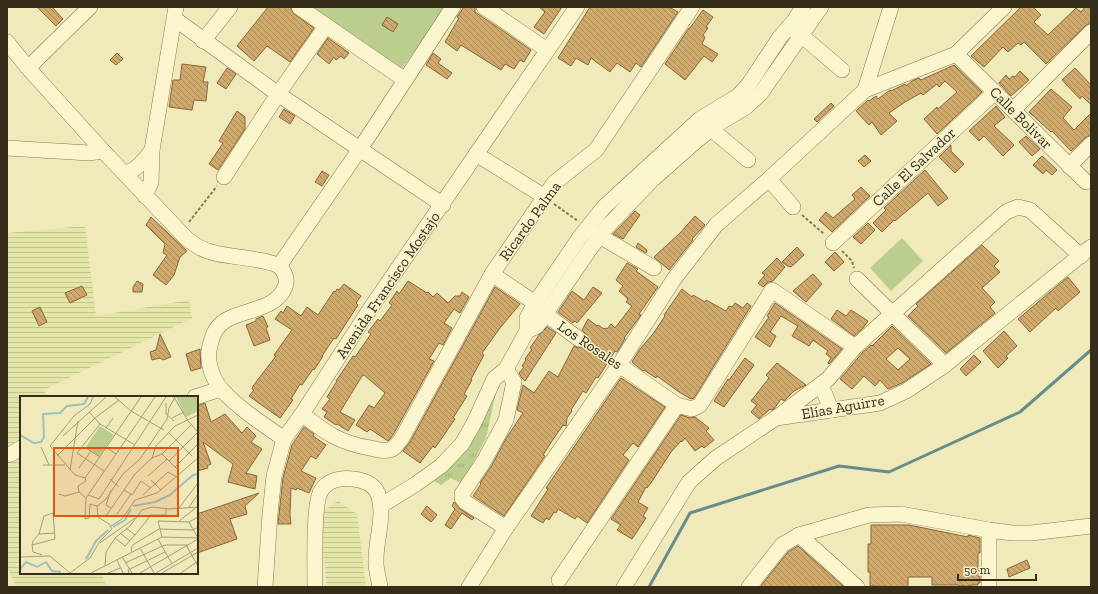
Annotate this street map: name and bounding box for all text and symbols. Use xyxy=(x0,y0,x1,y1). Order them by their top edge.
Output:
street label: Calle Bolivar xyxy=(986,83,1056,153)
street label: Calle El Salvador xyxy=(868,124,960,210)
street label: Ricardo Palma xyxy=(495,178,565,264)
street label: Avenida Francisco Mostajo xyxy=(332,208,444,362)
street label: Los Rosales xyxy=(554,317,626,373)
street label: Elías Aguirre xyxy=(800,391,886,423)
inset map xyxy=(20,396,198,574)
scale bar xyxy=(958,556,1036,582)
text: 50 m xyxy=(964,563,991,577)

